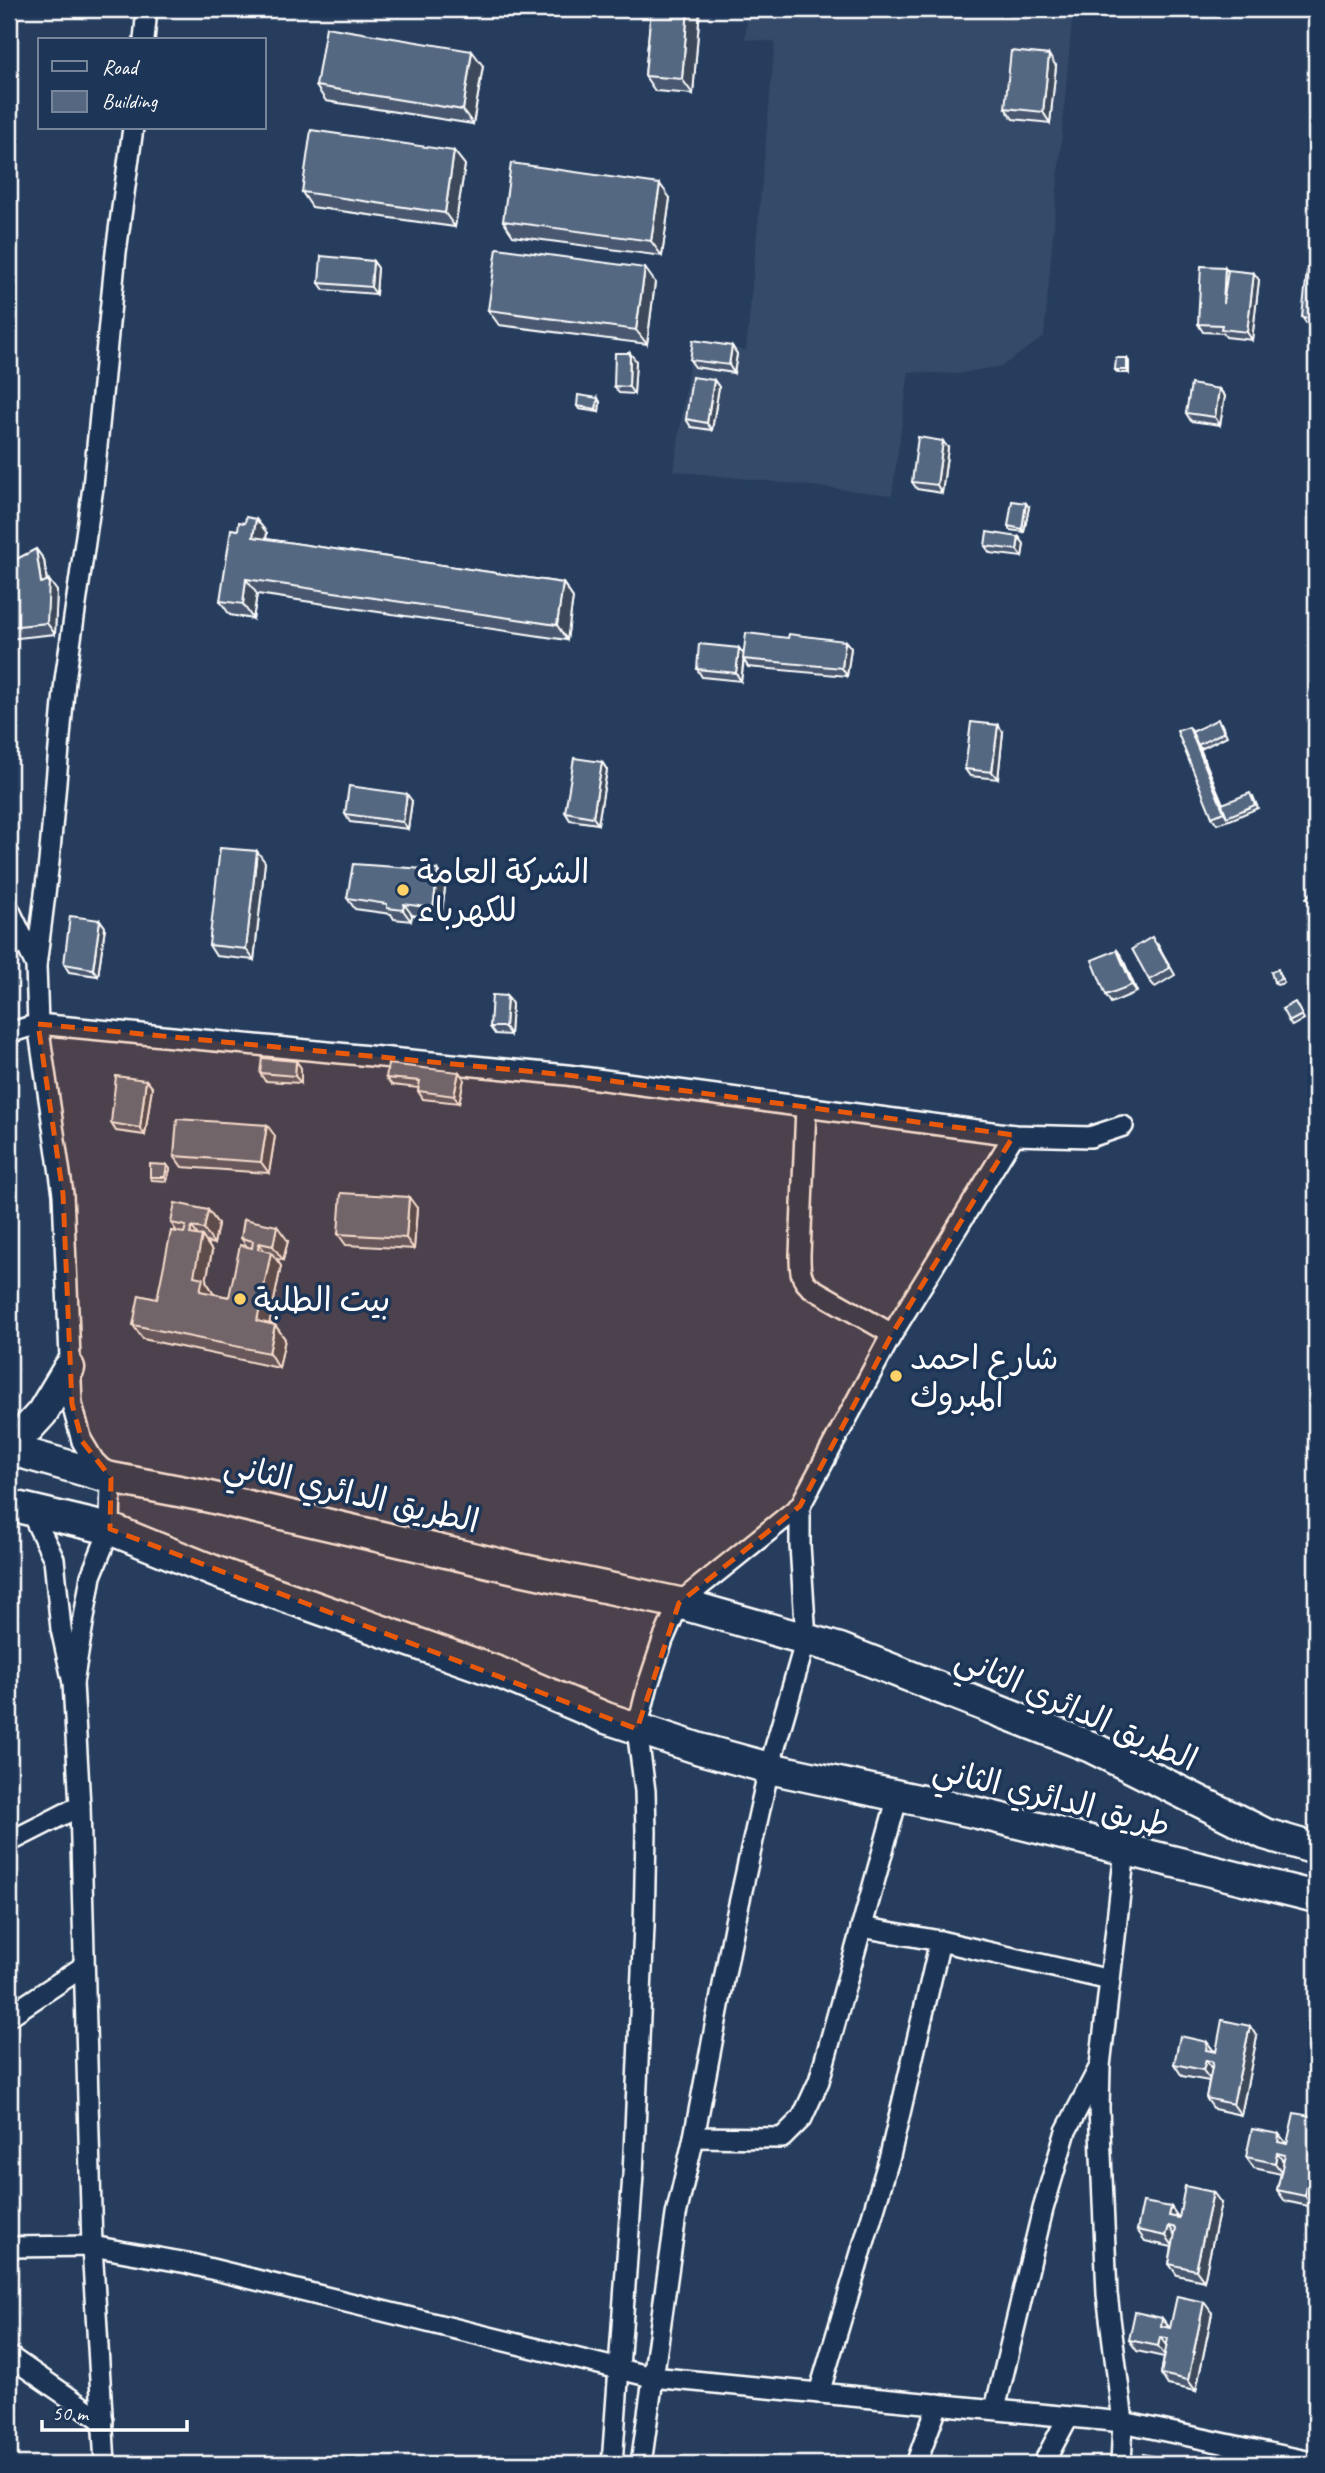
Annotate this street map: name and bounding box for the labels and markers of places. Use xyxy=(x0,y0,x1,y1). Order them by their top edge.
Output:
place label: الشركة العامة للكهرباء xyxy=(417,851,590,931)
marker: الشركة العامة للكهرباء xyxy=(395,882,411,898)
place label: بيت الطلبة xyxy=(254,1279,390,1321)
marker: بيت الطلبة xyxy=(232,1291,248,1307)
place label: شارع احمد المبروك xyxy=(910,1337,1059,1417)
marker: شارع احمد المبروك xyxy=(888,1368,904,1384)

